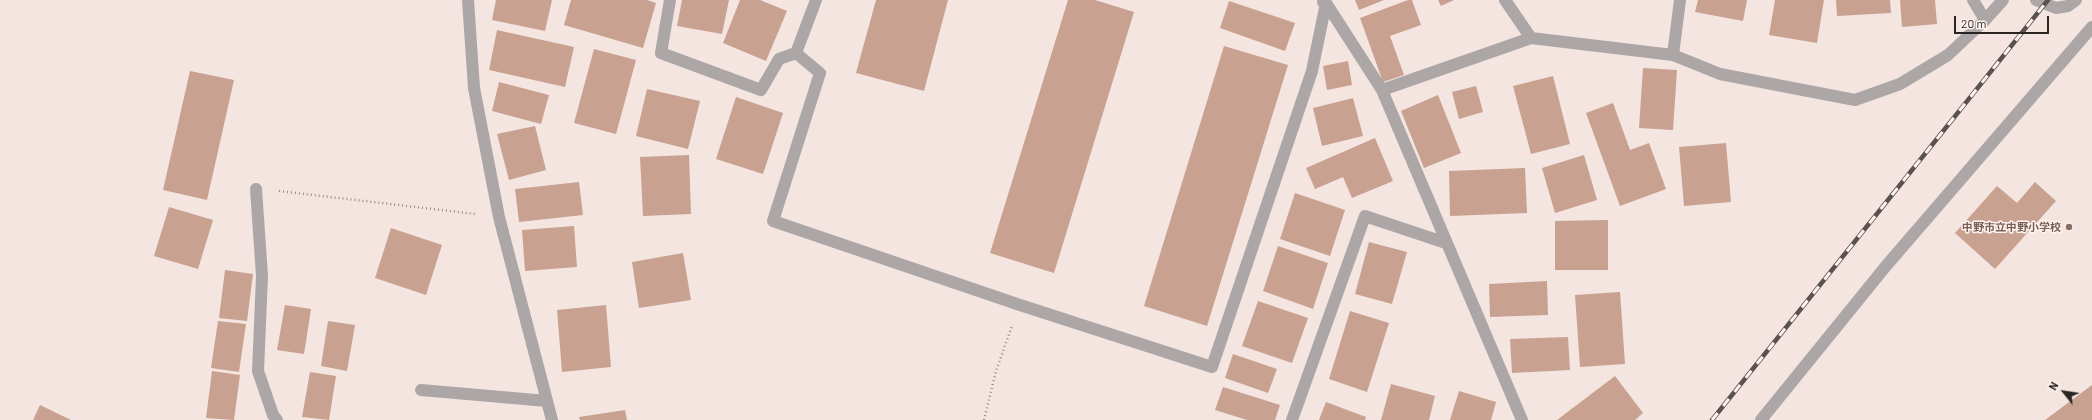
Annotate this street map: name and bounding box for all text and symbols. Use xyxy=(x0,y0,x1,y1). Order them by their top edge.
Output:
scale bar xyxy=(1956,8,2051,34)
text: 20 m xyxy=(1961,16,1987,30)
place label: 中野市立中野小学校 xyxy=(1962,220,2061,234)
marker: 中野市立中野小学校 xyxy=(2064,222,2074,232)
north arrow xyxy=(2044,372,2084,412)
text: N xyxy=(2046,379,2061,392)

